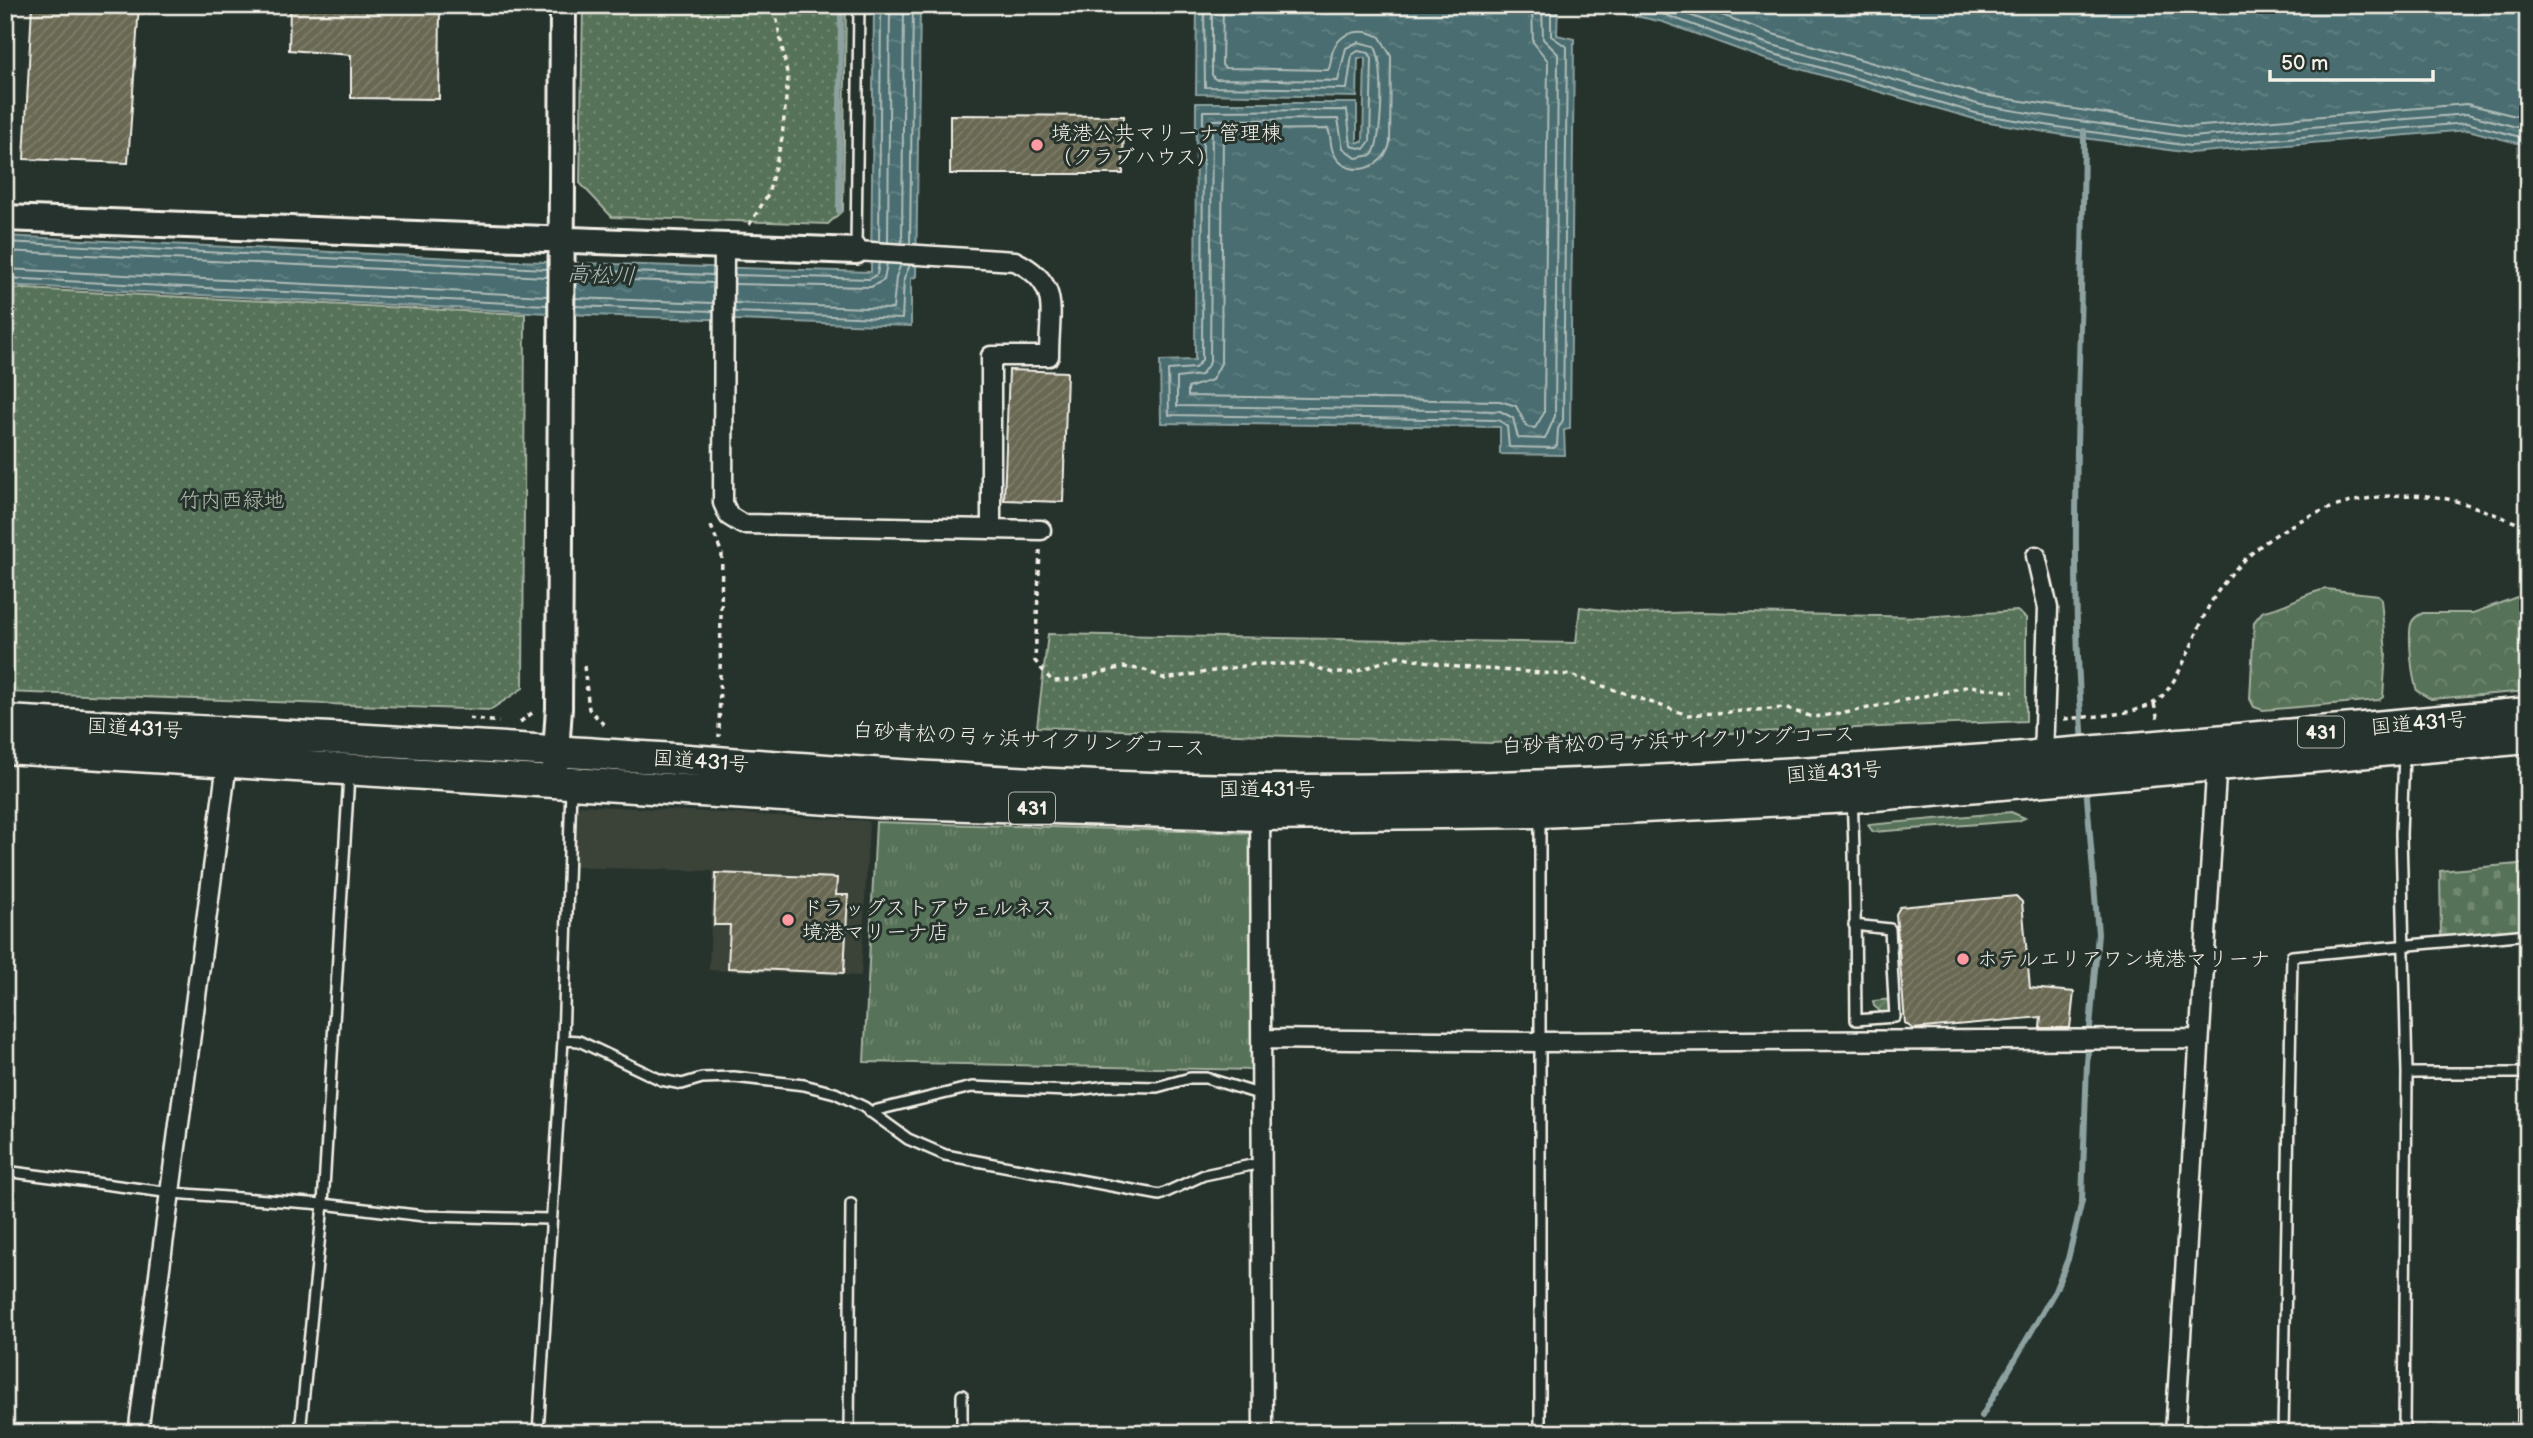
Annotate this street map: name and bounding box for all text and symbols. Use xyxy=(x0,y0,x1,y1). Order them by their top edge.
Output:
scale bar xyxy=(2270,38,2433,82)
text: 50 m xyxy=(2281,51,2328,76)
place label: 境港公共マリーナ管理棟 （クラブハウス） xyxy=(1051,121,1282,170)
marker: 境港公共マリーナ管理棟 （クラブハウス） xyxy=(1029,137,1045,153)
water label: 高松川 xyxy=(566,259,636,291)
park label: 竹内西緑地 xyxy=(180,488,285,513)
street label: 国道431号 xyxy=(2370,707,2468,740)
street label: 国道431号 xyxy=(86,713,184,744)
road number: 431 xyxy=(2298,716,2344,748)
street label: 白砂青松の弓ヶ浜サイクリングコース xyxy=(852,718,1206,761)
street label: 白砂青松の弓ヶ浜サイクリングコース xyxy=(1501,722,1855,759)
street label: 国道431号 xyxy=(652,746,750,777)
street label: 国道431号 xyxy=(1785,757,1883,788)
street label: 国道431号 xyxy=(1219,777,1315,802)
road number: 431 xyxy=(1009,792,1055,824)
place label: ドラッグストアウェルネス 境港マリーナ店 xyxy=(802,896,1055,945)
marker: ドラッグストアウェルネス 境港マリーナ店 xyxy=(780,912,796,928)
place label: ホテルエリアワン境港マリーナ xyxy=(1977,947,2270,972)
marker: ホテルエリアワン境港マリーナ xyxy=(1955,951,1971,967)

